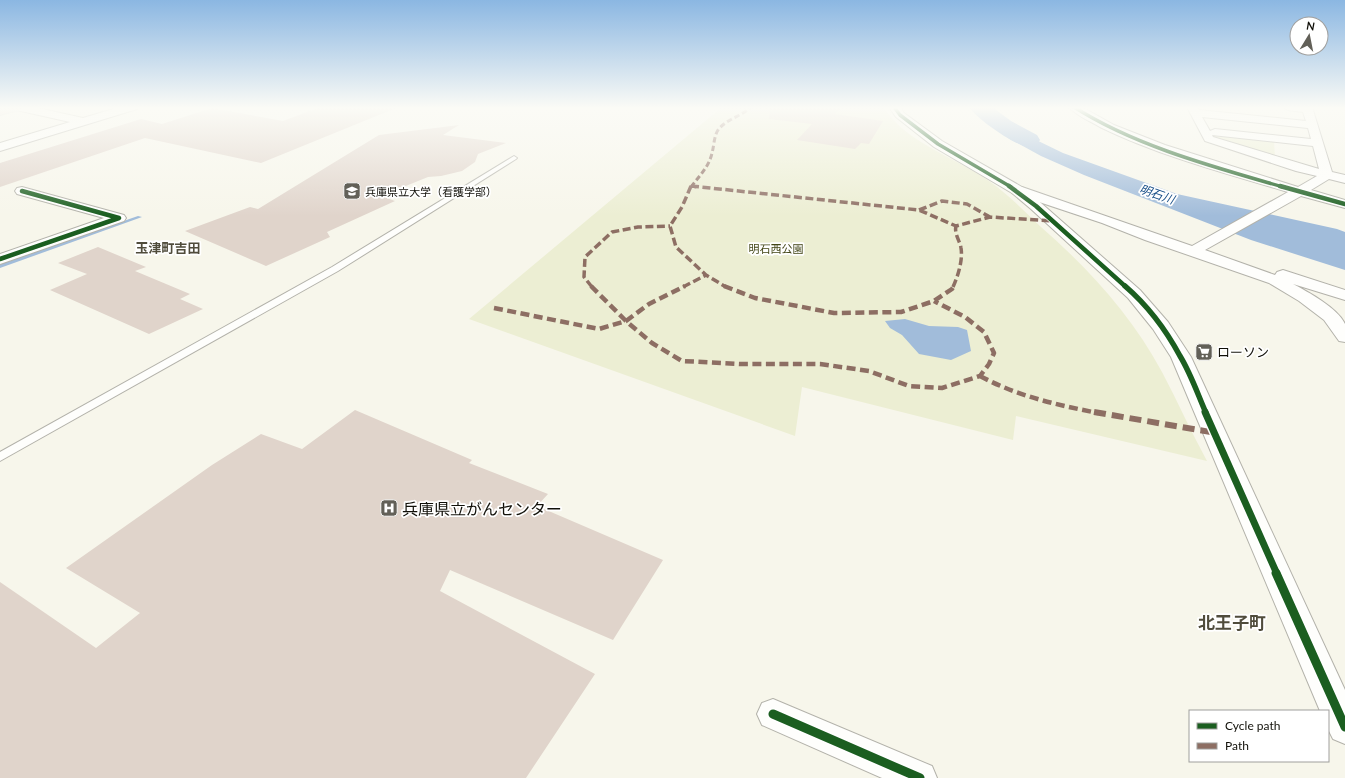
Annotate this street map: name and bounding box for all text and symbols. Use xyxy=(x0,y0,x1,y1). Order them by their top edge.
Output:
north arrow xyxy=(1289,16,1329,56)
text: N xyxy=(1306,19,1316,33)
school or university icon: 兵庫県立大学（看護学部） xyxy=(342,181,362,201)
water label: 明石川 xyxy=(1138,181,1178,208)
place label: 兵庫県立大学（看護学部） xyxy=(365,185,497,198)
district label: 玉津町吉田 xyxy=(135,240,201,256)
park label: 明石西公園 xyxy=(749,242,804,255)
supermarket icon: ローソン xyxy=(1194,342,1214,362)
place label: ローソン xyxy=(1217,344,1269,360)
hospital icon: 兵庫県立がんセンター xyxy=(379,498,399,518)
place label: 兵庫県立がんセンター xyxy=(402,499,562,518)
district label: 北王子町 xyxy=(1198,612,1266,633)
legend xyxy=(1189,710,1329,762)
text: Cycle path xyxy=(1225,718,1280,733)
text: Path xyxy=(1225,738,1249,753)

